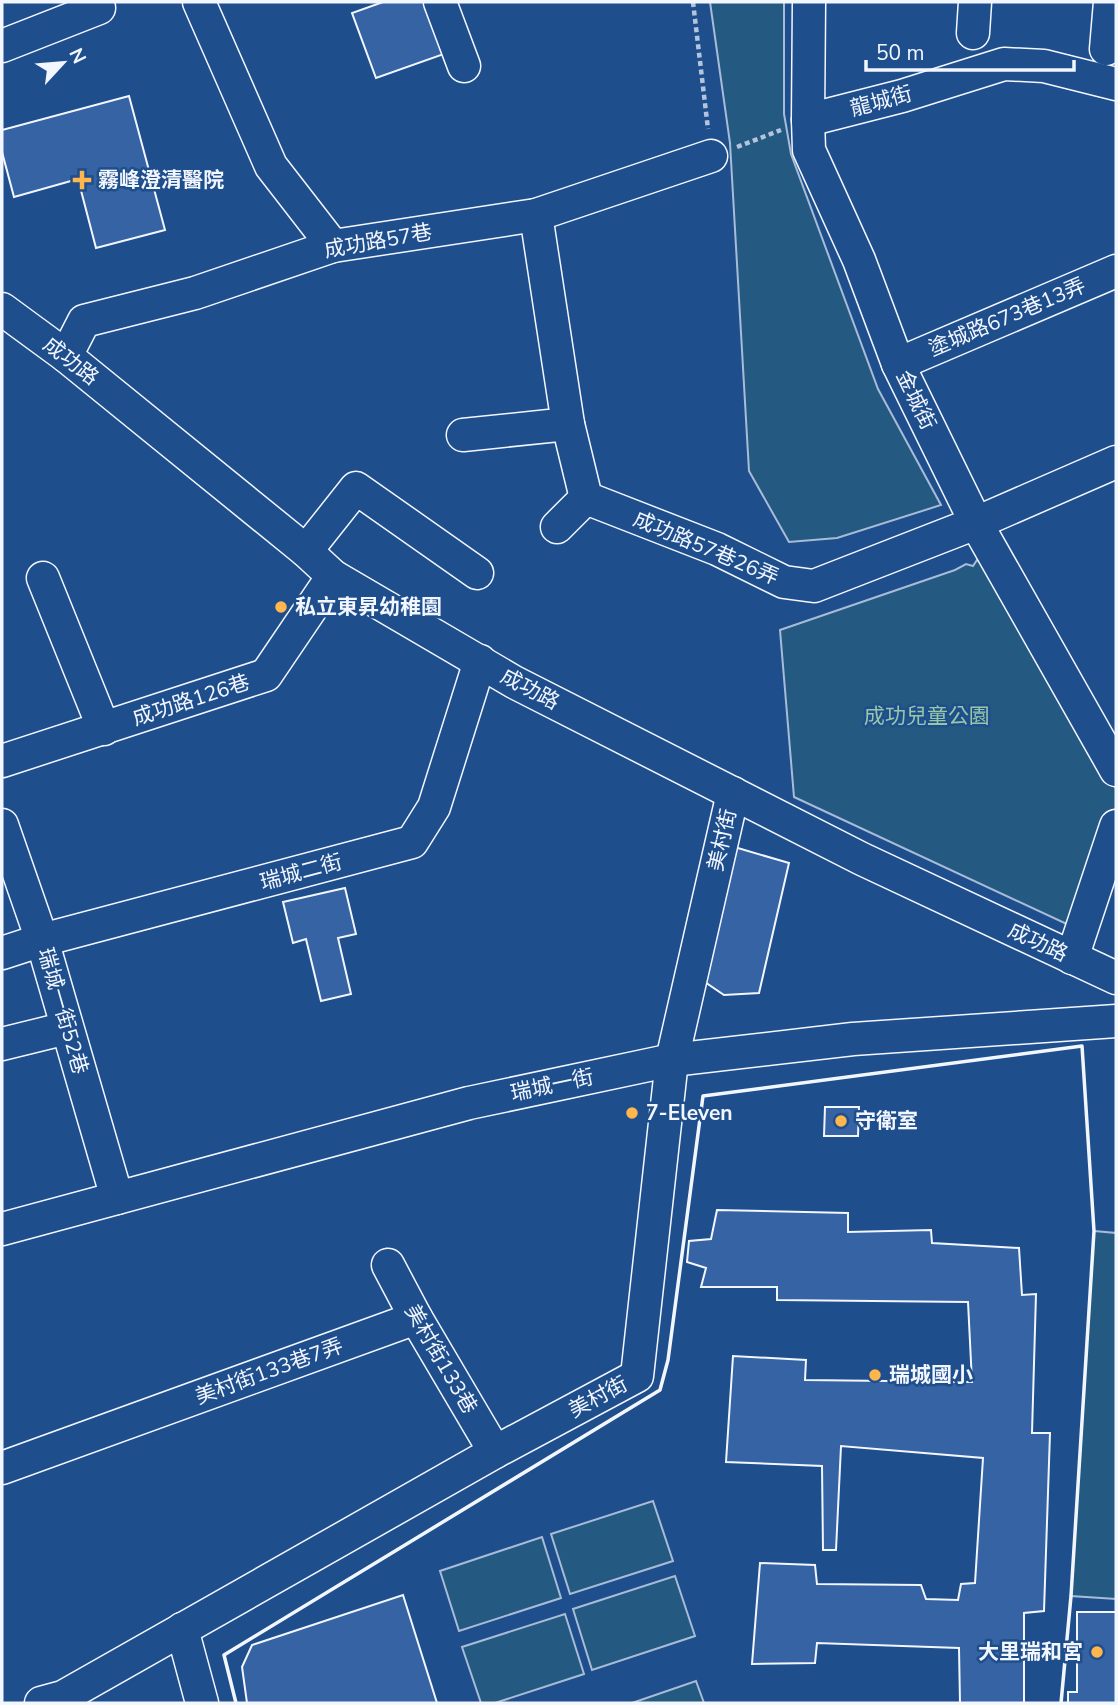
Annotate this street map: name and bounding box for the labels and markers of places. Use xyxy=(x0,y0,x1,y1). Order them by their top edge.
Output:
place label: 霧峰澄清醫院 xyxy=(98,166,224,194)
marker: 霧峰澄清醫院 xyxy=(72,170,92,190)
place label: 私立東昇幼稚園 xyxy=(295,593,442,621)
marker: 私立東昇幼稚園 xyxy=(273,599,289,615)
place label: 7-Eleven xyxy=(646,1099,733,1127)
marker: 7-Eleven xyxy=(624,1105,640,1121)
place label: 守衛室 xyxy=(855,1107,918,1135)
marker: 守衛室 xyxy=(833,1113,849,1129)
place label: 瑞城國小 xyxy=(889,1361,973,1389)
marker: 瑞城國小 xyxy=(867,1367,883,1383)
place label: 大里瑞和宮 xyxy=(978,1638,1083,1666)
marker: 大里瑞和宮 xyxy=(1089,1644,1105,1660)

